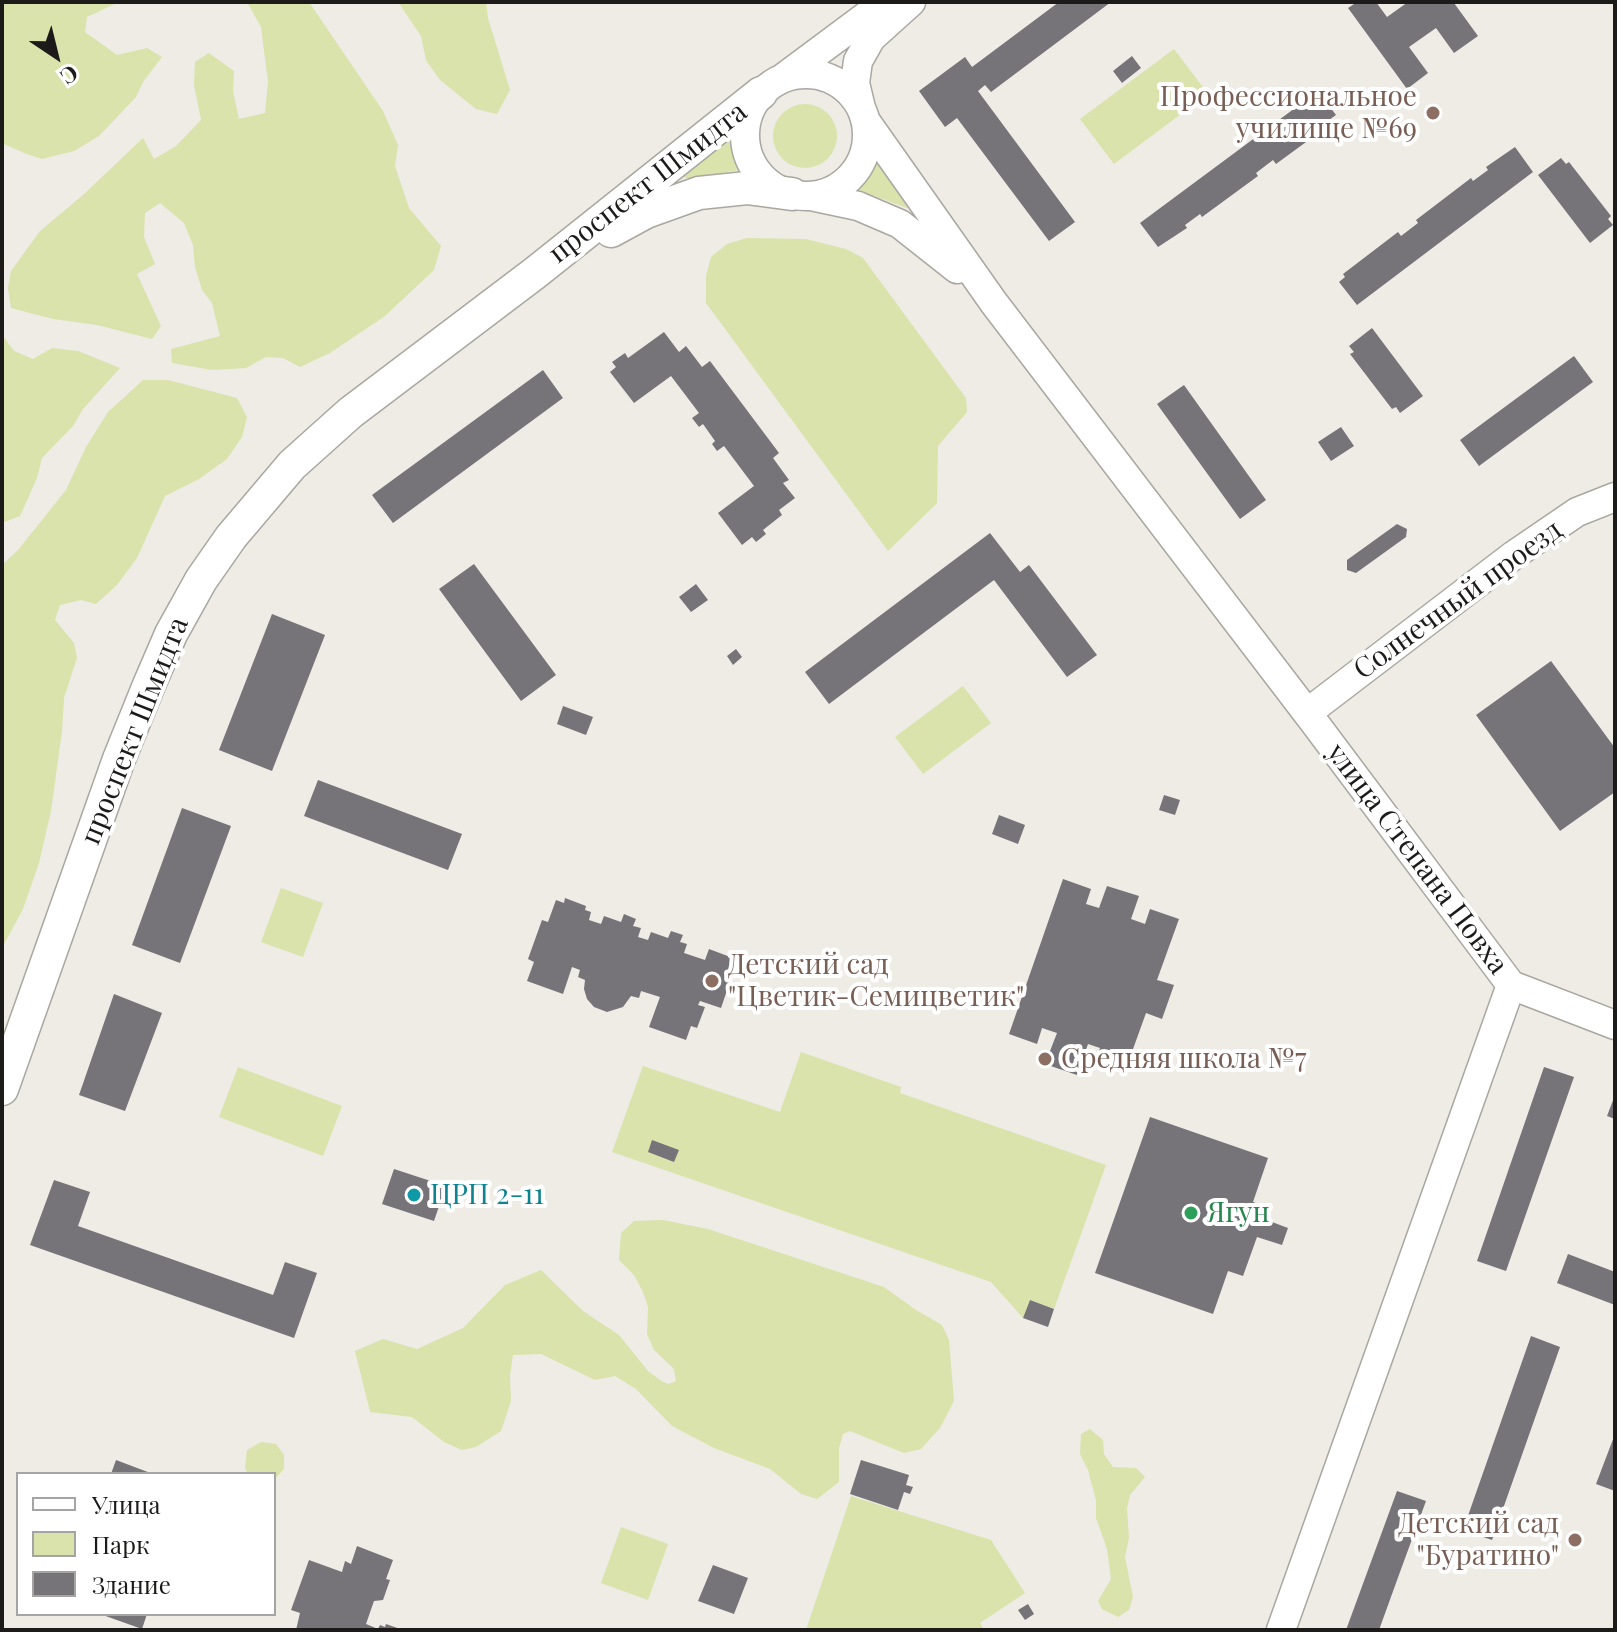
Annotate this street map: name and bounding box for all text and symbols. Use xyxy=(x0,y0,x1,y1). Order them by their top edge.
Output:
north arrow xyxy=(16,16,96,96)
text: С xyxy=(55,59,85,92)
place label: Профессиональное училище №69 xyxy=(1160,80,1417,146)
street label: проспект Шмидта xyxy=(542,95,754,271)
marker: Профессиональное училище №69 xyxy=(1424,104,1442,122)
street label: Солнечный проезд xyxy=(1347,513,1569,687)
street label: проспект Шмидта xyxy=(74,613,196,849)
street label: улица Степана Повха xyxy=(1319,737,1515,981)
place label: Детский сад "Цветик-Семицветик" xyxy=(728,948,1024,1014)
marker: Детский сад "Цветик-Семицветик" xyxy=(703,972,721,990)
place label: Средняя школа №7 xyxy=(1061,1042,1306,1076)
marker: Средняя школа №7 xyxy=(1036,1050,1054,1068)
place label: ЦРП 2-11 xyxy=(430,1178,544,1212)
marker: ЦРП 2-11 xyxy=(405,1186,423,1204)
place label: Ягун xyxy=(1207,1196,1270,1230)
marker: Ягун xyxy=(1182,1204,1200,1222)
legend xyxy=(16,1472,276,1616)
text: Улица xyxy=(92,1488,161,1520)
place label: Детский сад "Буратино" xyxy=(1398,1507,1559,1573)
text: Парк xyxy=(92,1528,150,1560)
marker: Детский сад "Буратино" xyxy=(1566,1531,1584,1549)
text: Здание xyxy=(92,1568,171,1600)

